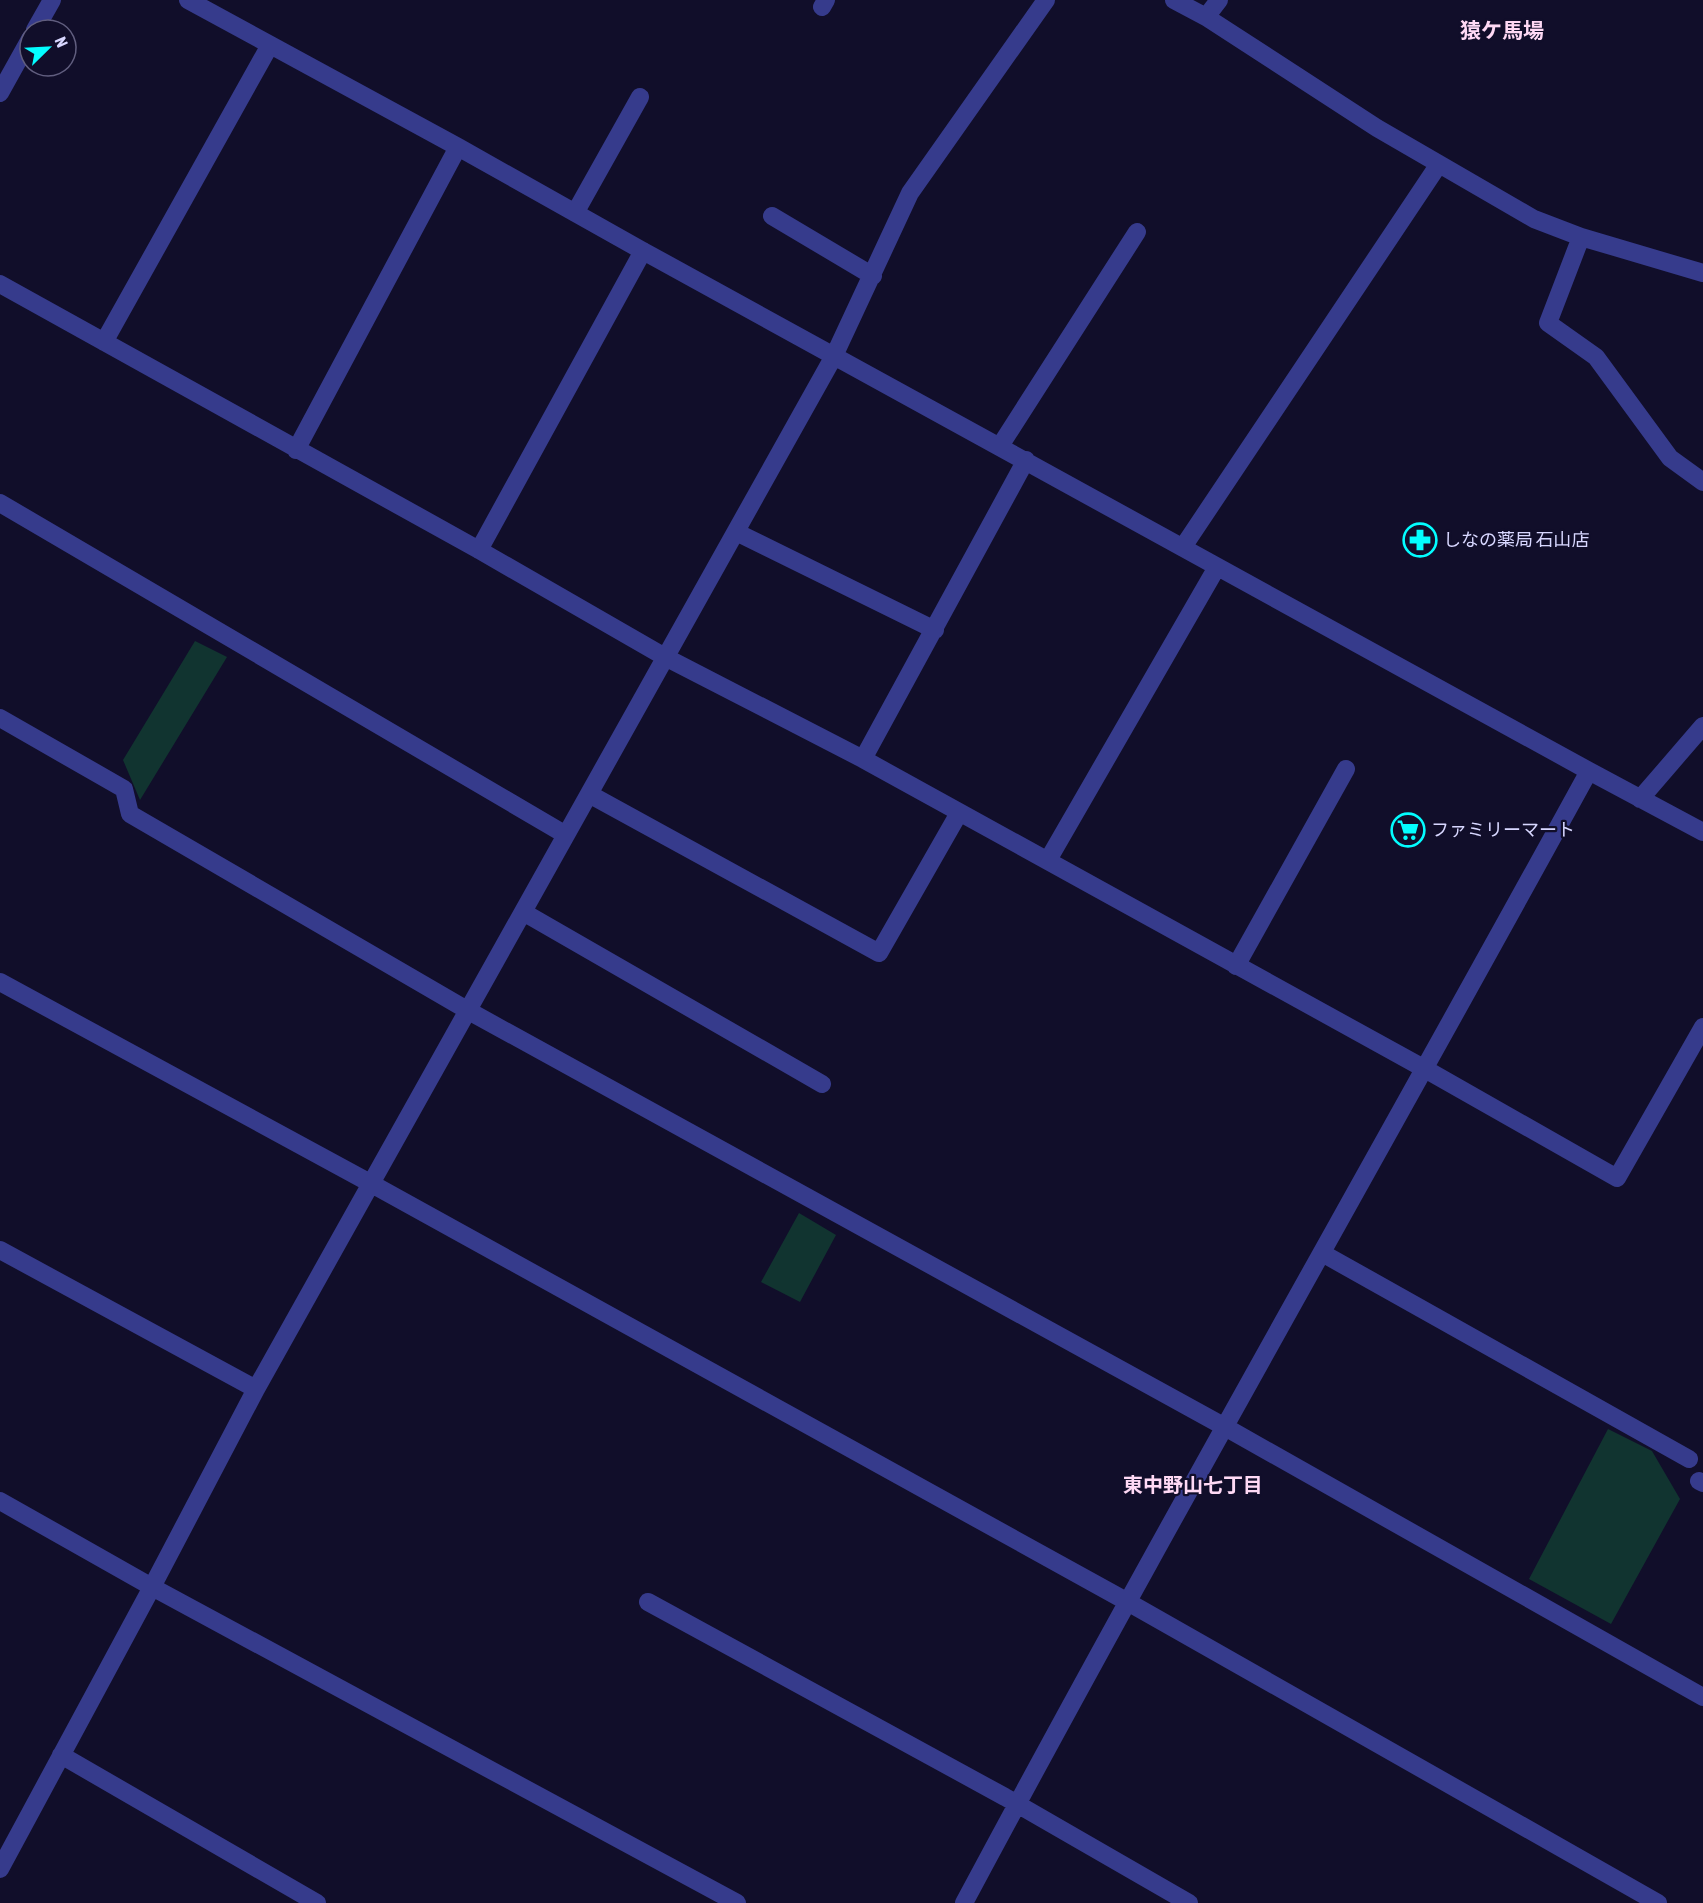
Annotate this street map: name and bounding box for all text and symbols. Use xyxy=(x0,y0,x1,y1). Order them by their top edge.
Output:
north arrow xyxy=(18,18,78,78)
district label: 猿ケ馬場 xyxy=(1460,18,1544,42)
text: N xyxy=(52,34,72,50)
pharmacy icon: しなの薬局 石山店 xyxy=(1402,522,1438,558)
place label: しなの薬局 石山店 xyxy=(1443,529,1589,550)
supermarket icon: ファミリーマート xyxy=(1390,812,1426,848)
place label: ファミリーマート xyxy=(1431,819,1575,840)
district label: 東中野山七丁目 xyxy=(1123,1473,1263,1496)

